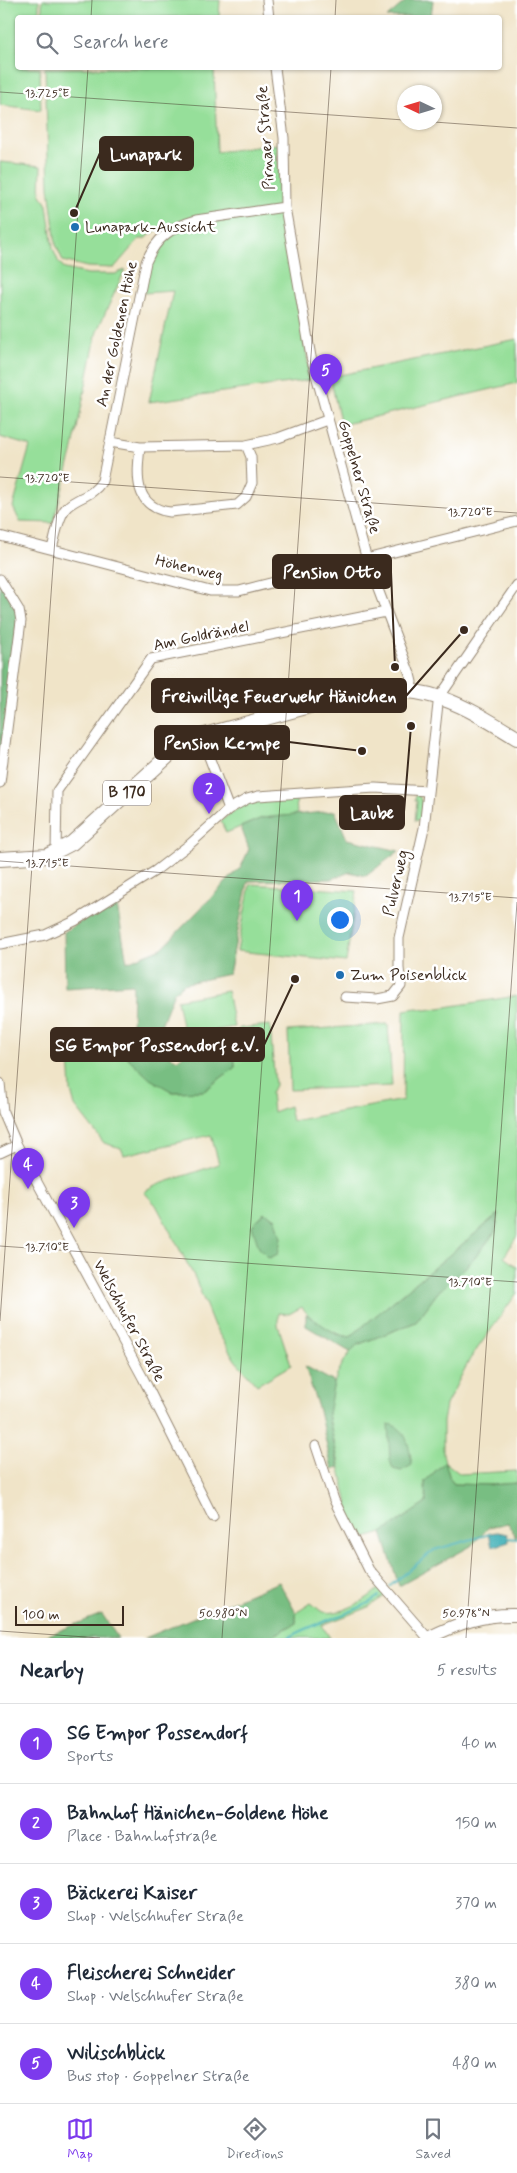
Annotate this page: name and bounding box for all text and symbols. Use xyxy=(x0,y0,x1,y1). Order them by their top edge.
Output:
search box xyxy=(15,15,502,70)
icon: search xyxy=(33,29,61,57)
text: Search here xyxy=(73,30,169,55)
street label: Pirnaer Straße xyxy=(252,85,280,191)
north arrow xyxy=(397,85,442,130)
text: 13.725°E xyxy=(25,86,69,102)
callout: Lunapark xyxy=(100,137,193,170)
text: Lunapark xyxy=(110,143,183,167)
place label: Lunapark-Aussicht xyxy=(85,217,216,238)
marker: Lunapark-Aussicht xyxy=(69,221,81,233)
street label: An der Goldenen Höhe xyxy=(91,259,143,409)
pin: 5 xyxy=(310,354,342,395)
street label: Goppelner Straße xyxy=(333,418,385,536)
text: 13.720°E xyxy=(24,471,70,487)
text: 13.720°E xyxy=(447,505,493,521)
street label: Höhenweg xyxy=(153,550,225,586)
callout: Pension Otto xyxy=(273,555,391,588)
text: Pension Otto xyxy=(283,561,382,585)
street label: Am Goldrändel xyxy=(151,616,251,656)
callout: Freiwillige Feuerwehr Hänichen xyxy=(152,679,406,712)
text: Freiwillige Feuerwehr Hänichen xyxy=(161,685,397,709)
callout: Pension Kempe xyxy=(155,726,289,759)
text: Pension Kempe xyxy=(164,732,280,756)
pin: 2 xyxy=(193,773,225,814)
road number: B 170 xyxy=(103,780,151,806)
callout: Laube xyxy=(340,796,404,829)
text: Laube xyxy=(350,802,395,826)
street label: Pulverweg xyxy=(378,848,415,919)
text: 13.715°E xyxy=(25,856,69,872)
pin: 1 xyxy=(281,880,313,921)
text: 13.715°E xyxy=(448,890,492,906)
your location xyxy=(327,907,353,933)
place label: Zum Poisenblick xyxy=(350,965,467,986)
marker: Zum Poisenblick xyxy=(334,969,346,981)
callout: SG Empor Possendorf e.V. xyxy=(51,1028,264,1061)
text: SG Empor Possendorf e.V. xyxy=(55,1034,259,1058)
pin: 4 xyxy=(12,1148,44,1189)
pin: 3 xyxy=(58,1187,90,1228)
text: 13.710°E xyxy=(25,1240,69,1256)
street label: Welschhufer Straße xyxy=(88,1256,170,1386)
text: 13.710°E xyxy=(448,1275,492,1291)
scale bar xyxy=(15,1603,124,1626)
text: 100 m xyxy=(22,1606,60,1624)
text: 50.980°N xyxy=(199,1606,247,1622)
text: 50.978°N xyxy=(442,1606,490,1622)
text: Nearby xyxy=(20,1657,84,1685)
text: 5 results xyxy=(437,1660,497,1681)
text: SG Empor Possendorf xyxy=(67,1721,248,1746)
text: 1 xyxy=(32,1733,40,1754)
text: 40 m xyxy=(461,1733,497,1754)
text: Sports xyxy=(67,1746,113,1767)
text: Bahnhof Hänichen-Goldene Höhe xyxy=(67,1801,328,1826)
text: 2 xyxy=(32,1813,40,1834)
text: 150 m xyxy=(455,1813,497,1834)
text: Place · Bahnhofstraße xyxy=(67,1826,217,1847)
text: Bäckerei Kaiser xyxy=(67,1881,197,1906)
text: 3 xyxy=(32,1893,40,1914)
text: 370 m xyxy=(455,1893,497,1914)
text: Shop · Welschhufer Straße xyxy=(67,1906,244,1927)
text: Fleischerei Schneider xyxy=(67,1961,235,1986)
text: 4 xyxy=(31,1973,41,1994)
text: 380 m xyxy=(454,1973,497,1994)
text: Shop · Welschhufer Straße xyxy=(67,1986,244,2007)
text: Wilischblick xyxy=(67,2041,166,2066)
text: 5 xyxy=(31,2053,41,2074)
text: 480 m xyxy=(452,2053,497,2074)
text: Bus stop · Goppelner Straße xyxy=(67,2066,250,2087)
tab: Map xyxy=(66,2115,94,2163)
tab: Directions xyxy=(226,2115,284,2163)
tab: Saved xyxy=(416,2115,451,2163)

